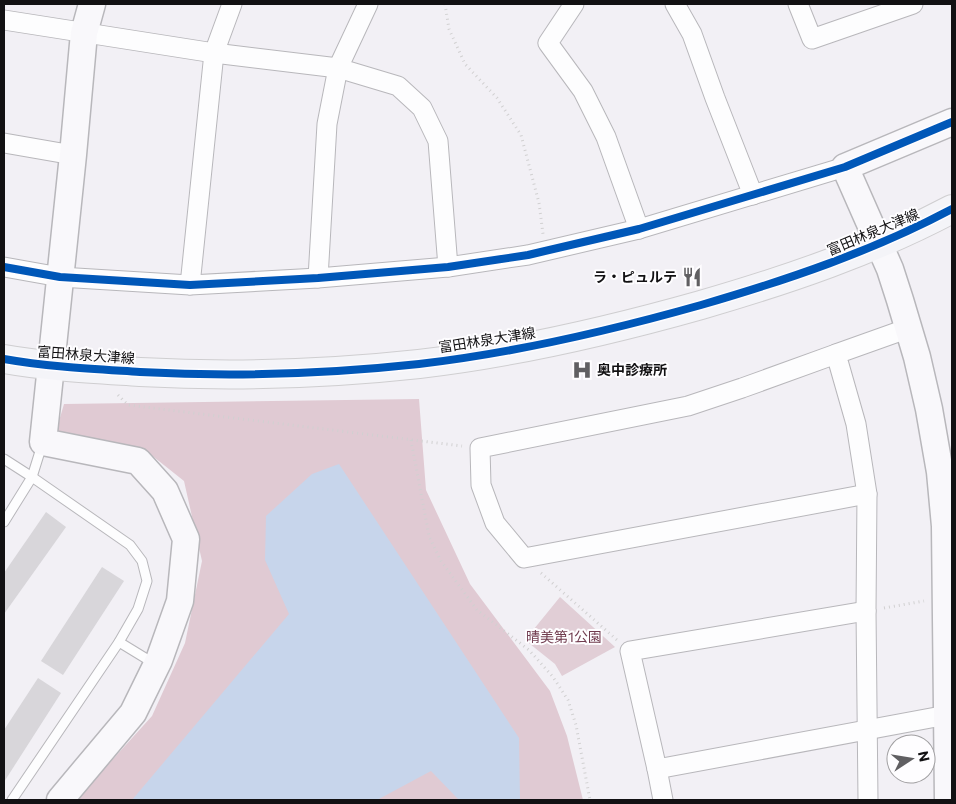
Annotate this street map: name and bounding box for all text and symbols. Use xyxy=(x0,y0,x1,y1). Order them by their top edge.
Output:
street label: 富田林泉大津線 xyxy=(824,205,921,259)
restaurant icon: ラ・ピュルテ xyxy=(681,266,703,288)
place label: ラ・ピュルテ xyxy=(593,268,677,285)
street label: 富田林泉大津線 xyxy=(437,323,537,356)
street label: 富田林泉大津線 xyxy=(37,343,136,366)
hospital icon: 奥中診療所 xyxy=(571,359,593,381)
place label: 奥中診療所 xyxy=(597,361,667,378)
park label: 晴美第1公園 xyxy=(526,628,602,645)
north arrow xyxy=(886,734,936,784)
text: N xyxy=(915,749,934,763)

